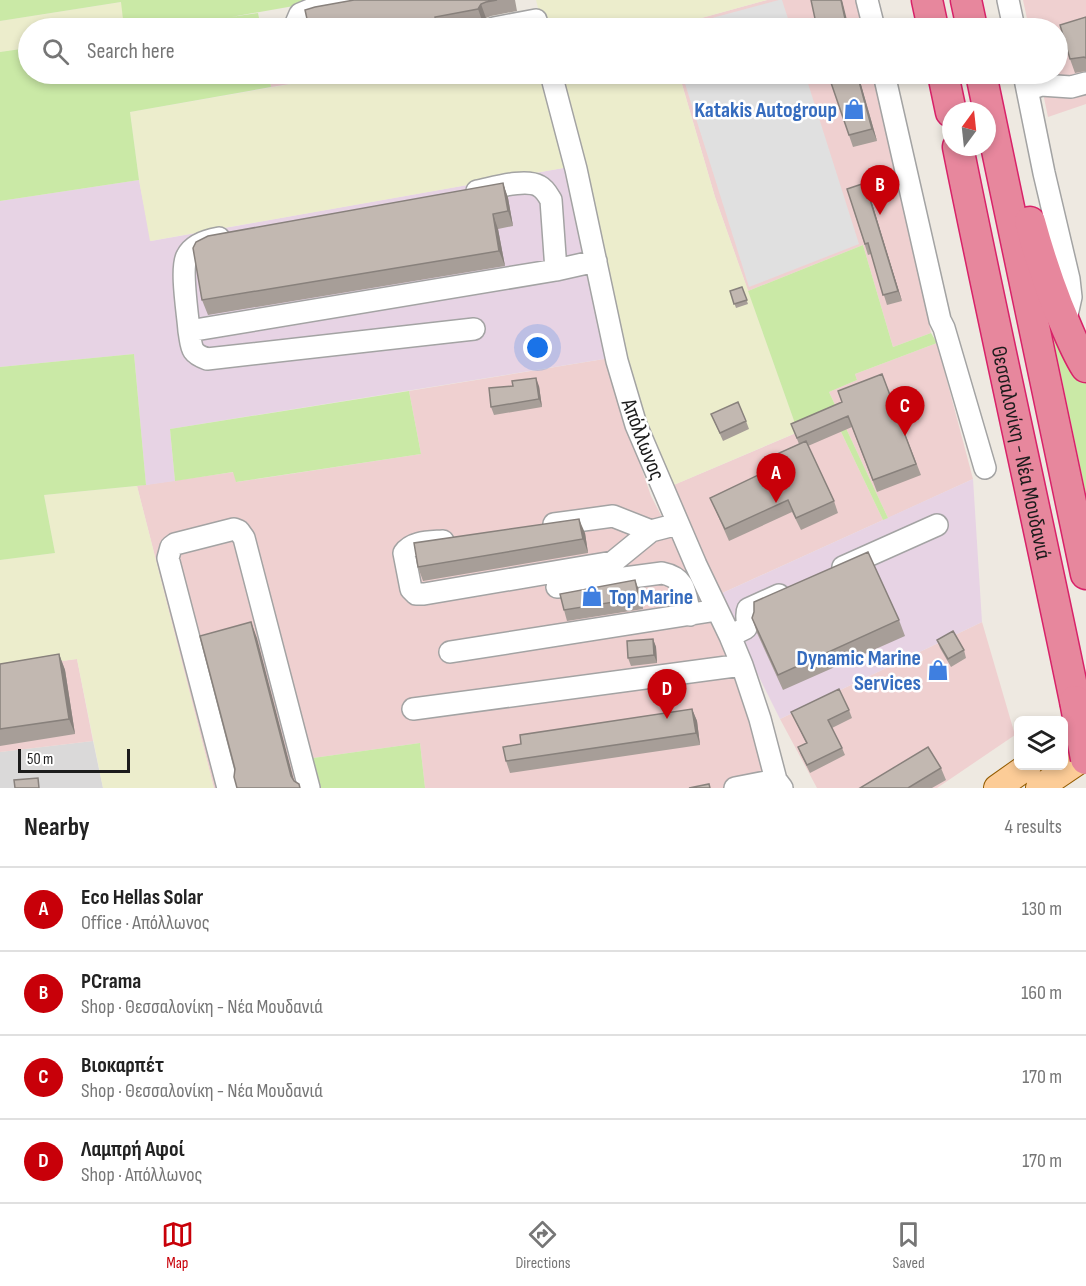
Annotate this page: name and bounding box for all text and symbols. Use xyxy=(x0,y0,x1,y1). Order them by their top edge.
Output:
search box xyxy=(18,18,1068,84)
icon: search xyxy=(39,35,72,68)
text: Search here xyxy=(87,38,174,65)
place label: Katakis Autogroup xyxy=(694,97,837,124)
shop icon: Katakis Autogroup xyxy=(842,97,866,121)
north arrow xyxy=(942,102,996,156)
pin: B xyxy=(860,166,900,215)
your location xyxy=(523,333,552,362)
street label: Θεσσαλονίκη - Νέα Μουδανιά xyxy=(985,343,1057,563)
pin: C xyxy=(886,386,924,436)
street label: Απόλλωνος xyxy=(614,394,670,484)
pin: A xyxy=(756,454,796,503)
shop icon: Top Marine xyxy=(580,584,604,608)
place label: Top Marine xyxy=(609,584,693,611)
place label: Dynamic Marine Services xyxy=(797,645,921,697)
shop icon: Dynamic Marine Services xyxy=(926,658,950,682)
pin: D xyxy=(648,670,686,719)
map controls xyxy=(1014,716,1068,770)
button: layers xyxy=(1014,716,1068,770)
scale bar xyxy=(18,746,130,774)
text: 50 m xyxy=(27,750,53,769)
text: Nearby xyxy=(24,812,90,843)
text: 4 results xyxy=(1005,815,1062,839)
text: Eco Hellas Solar xyxy=(81,884,203,911)
text: A xyxy=(39,897,48,921)
text: 130 m xyxy=(1022,897,1062,921)
text: Office · Απόλλωνος xyxy=(81,911,210,935)
text: PCrama xyxy=(81,968,141,995)
text: B xyxy=(39,981,48,1005)
text: 160 m xyxy=(1021,981,1062,1005)
text: Shop · Θεσσαλονίκη - Νέα Μουδανιά xyxy=(81,995,323,1019)
text: Βιοκαρπέτ xyxy=(81,1052,164,1079)
text: C xyxy=(38,1065,49,1089)
text: 170 m xyxy=(1022,1065,1062,1089)
text: Shop · Θεσσαλονίκη - Νέα Μουδανιά xyxy=(81,1079,323,1103)
text: Λαμπρή Αφοί xyxy=(81,1136,185,1163)
text: D xyxy=(38,1149,49,1173)
text: 170 m xyxy=(1022,1149,1062,1173)
text: Shop · Απόλλωνος xyxy=(81,1163,202,1187)
tab: Map xyxy=(161,1218,194,1273)
tab: Directions xyxy=(515,1218,571,1273)
tab: Saved xyxy=(892,1218,925,1273)

